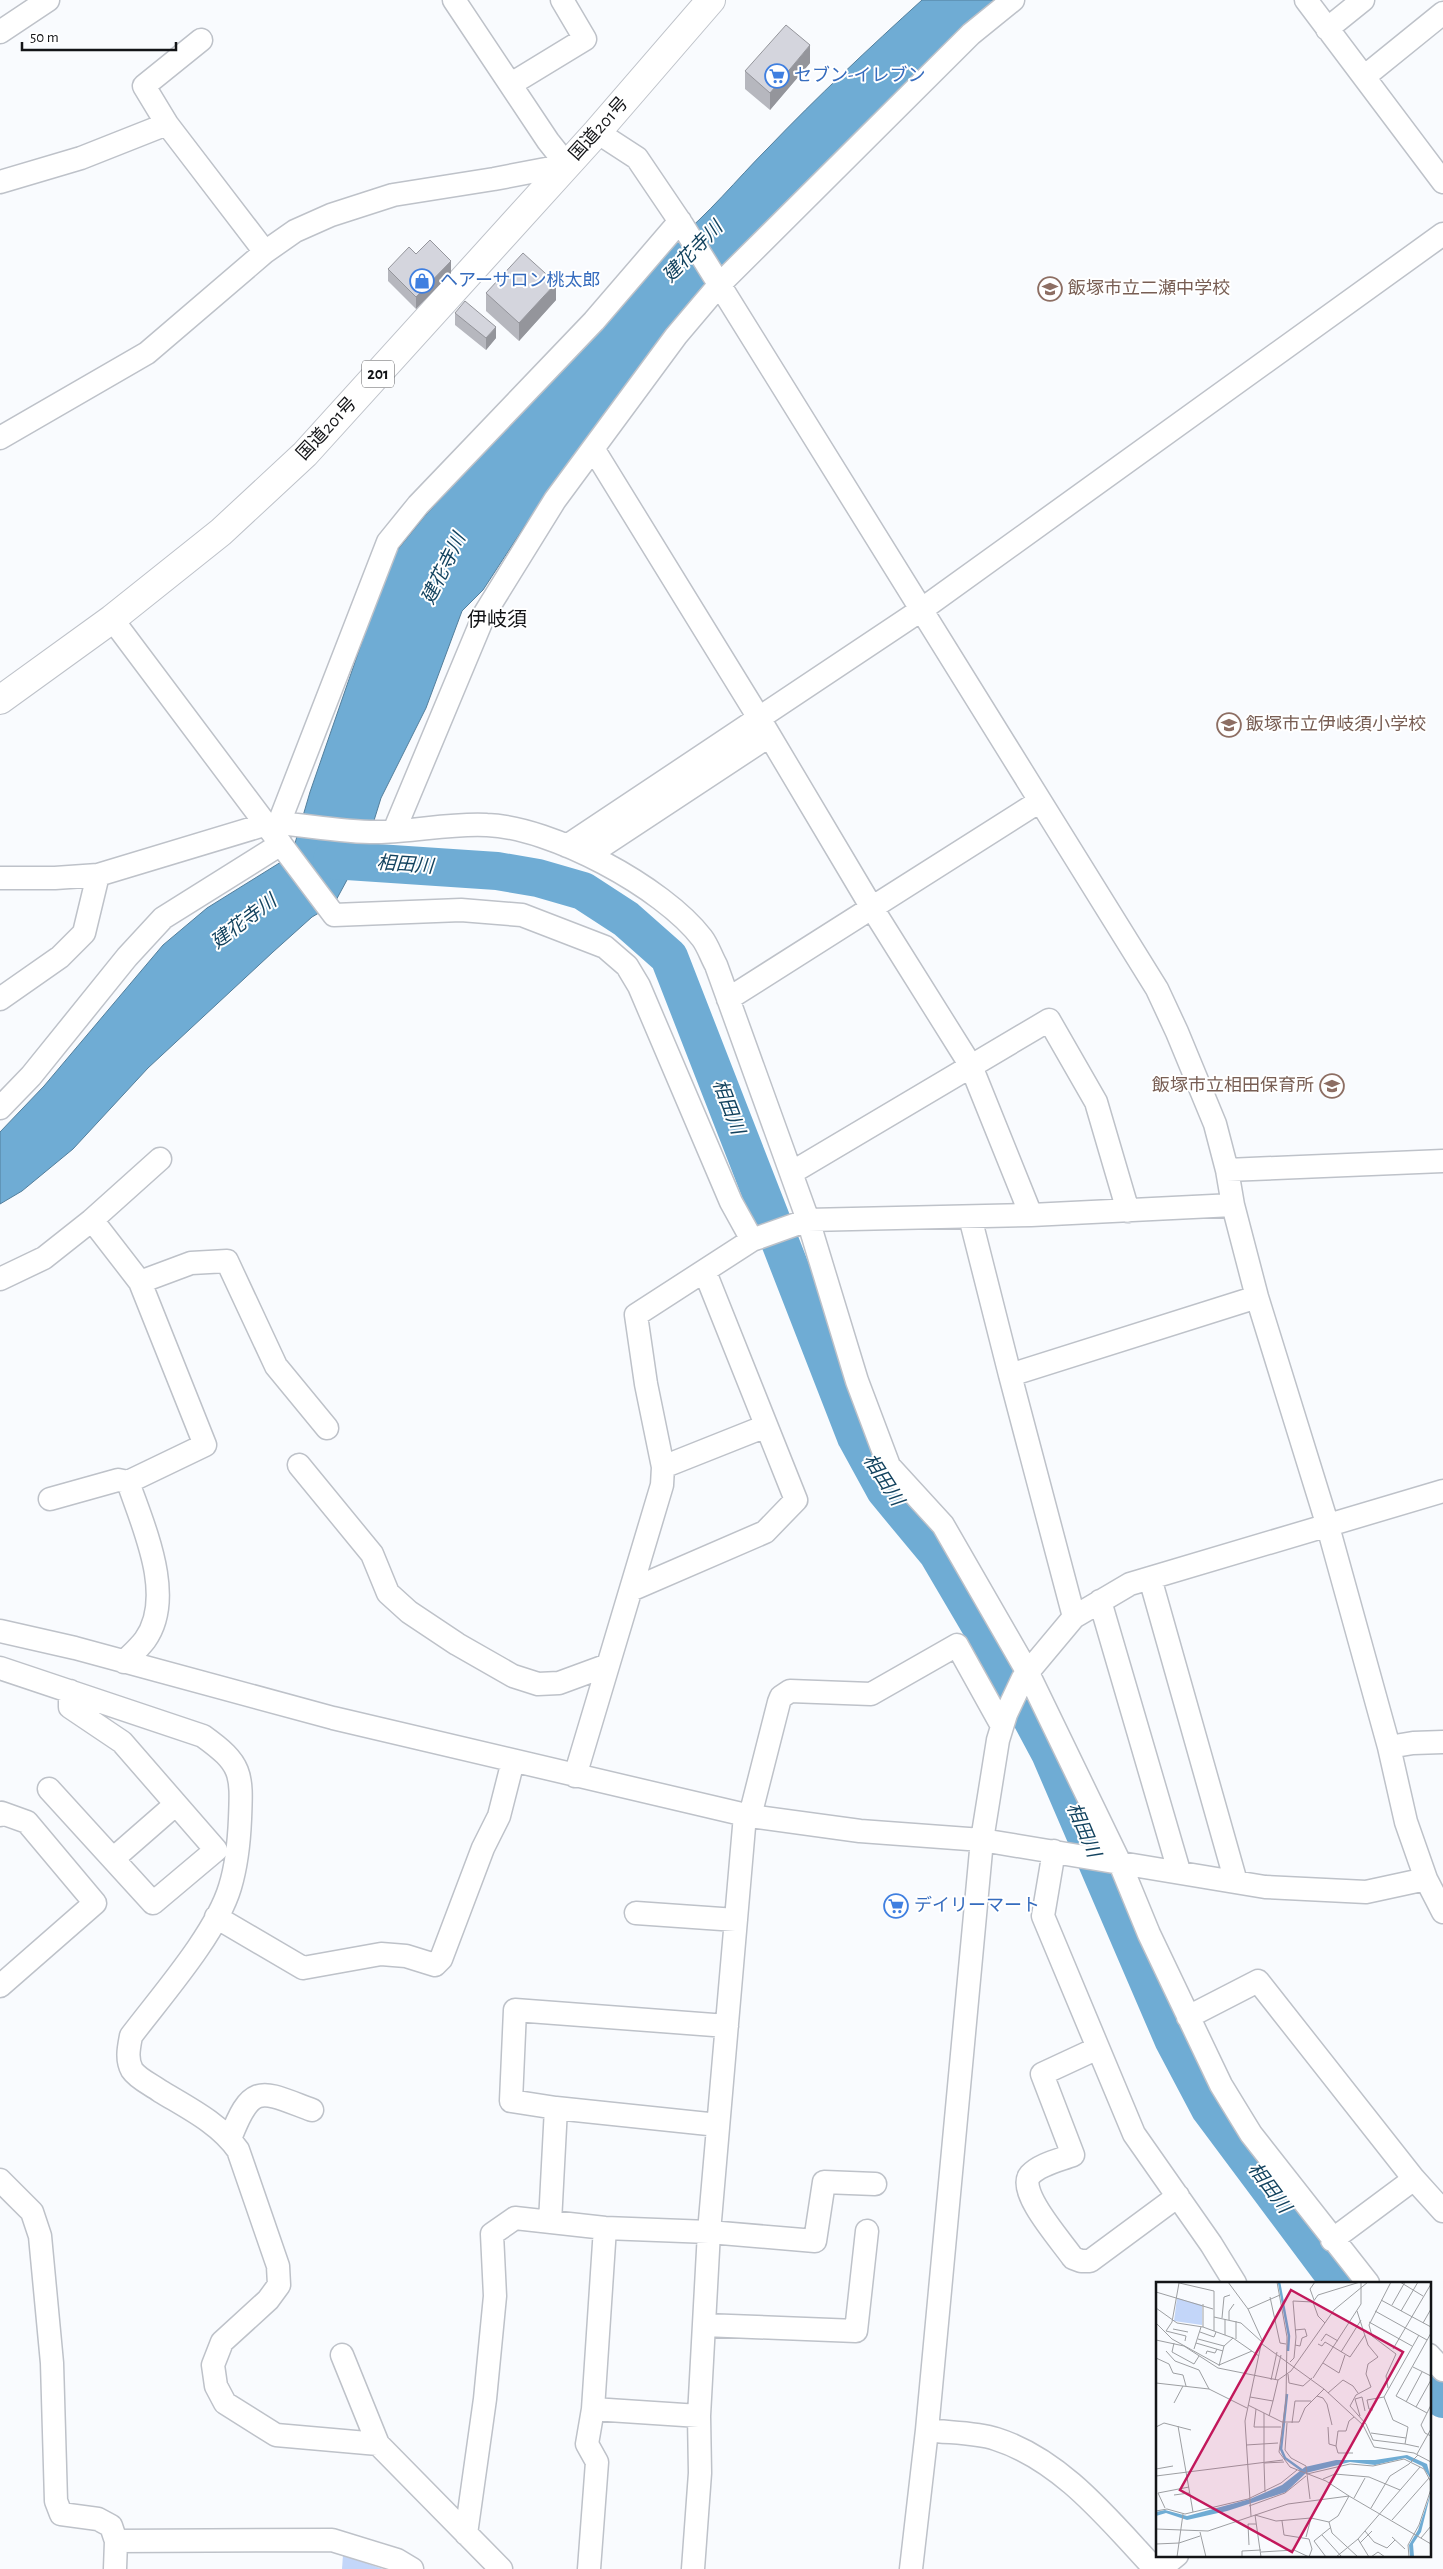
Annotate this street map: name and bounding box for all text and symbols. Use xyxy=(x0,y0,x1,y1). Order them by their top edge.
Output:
scale bar xyxy=(22,20,176,52)
text: 50 m xyxy=(30,30,59,45)
supermarket icon: セブン-イレブン xyxy=(764,63,790,89)
place label: セブン-イレブン xyxy=(794,65,926,85)
street label: 国道201号 xyxy=(565,93,632,164)
water label: 建花寺川 xyxy=(659,216,728,286)
shop icon: ヘアーサロン桃太郎 xyxy=(409,268,435,294)
place label: ヘアーサロン桃太郎 xyxy=(440,271,601,290)
school or university icon: 飯塚市立二瀬中学校 xyxy=(1037,276,1063,302)
place label: 飯塚市立二瀬中学校 xyxy=(1068,278,1230,298)
road number: 201 xyxy=(362,360,394,388)
street label: 国道201号 xyxy=(292,393,360,464)
water label: 建花寺川 xyxy=(418,528,470,607)
district label: 伊岐須 xyxy=(467,608,527,630)
school or university icon: 飯塚市立伊岐須小学校 xyxy=(1216,712,1242,738)
place label: 飯塚市立伊岐須小学校 xyxy=(1246,714,1426,734)
water label: 相田川 xyxy=(376,853,436,877)
water label: 建花寺川 xyxy=(207,890,282,952)
school or university icon: 飯塚市立相田保育所 xyxy=(1319,1073,1345,1099)
place label: 飯塚市立相田保育所 xyxy=(1152,1076,1314,1095)
water label: 相田川 xyxy=(709,1077,749,1139)
water label: 相田川 xyxy=(860,1450,908,1511)
water label: 相田川 xyxy=(1063,1800,1105,1862)
supermarket icon: デイリーマート xyxy=(883,1893,909,1919)
place label: デイリーマート xyxy=(914,1895,1040,1915)
water label: 相田川 xyxy=(1244,2159,1296,2218)
inset map xyxy=(1156,2282,1430,2556)

